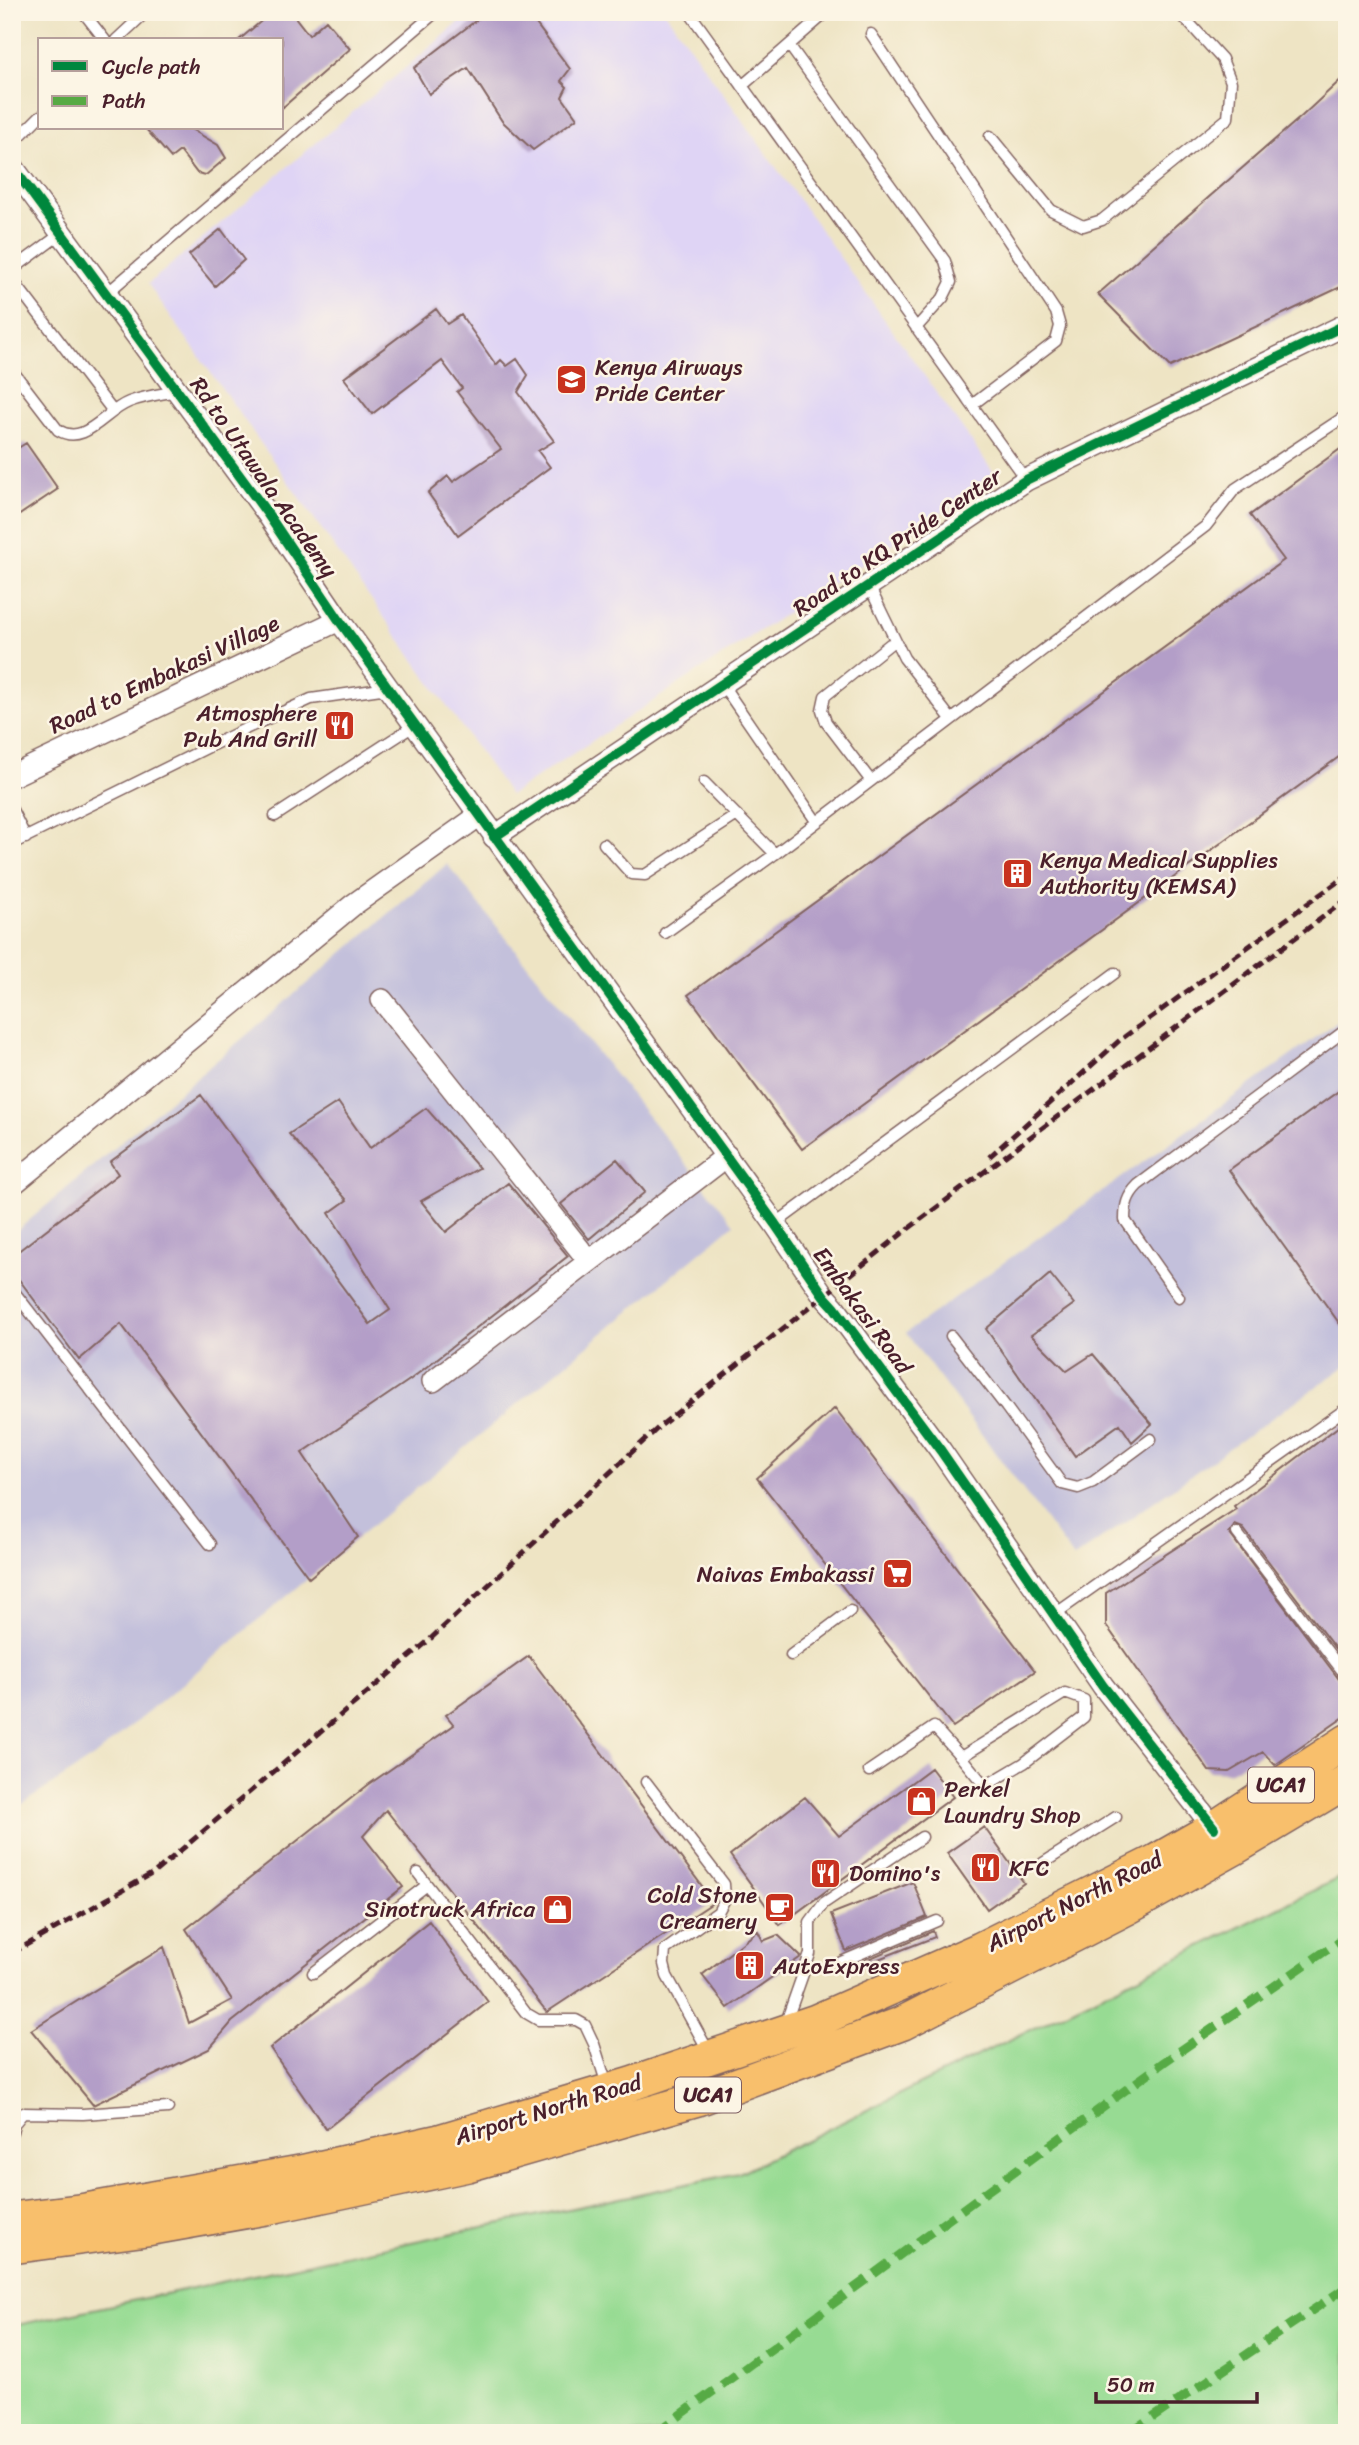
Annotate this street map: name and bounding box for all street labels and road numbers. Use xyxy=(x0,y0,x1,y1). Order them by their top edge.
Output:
street label: Rd to Utawala Academy xyxy=(179,368,349,587)
street label: Road to KQ Pride Center xyxy=(784,456,1012,628)
street label: Road to Embakasi Village xyxy=(42,603,286,746)
street label: Embakasi Road xyxy=(802,1237,924,1385)
road number: UCA1 xyxy=(1248,1768,1314,1802)
street label: Airport North Road xyxy=(978,1838,1171,1964)
street label: Airport North Road xyxy=(449,2061,648,2158)
road number: UCA1 xyxy=(675,2078,741,2112)

